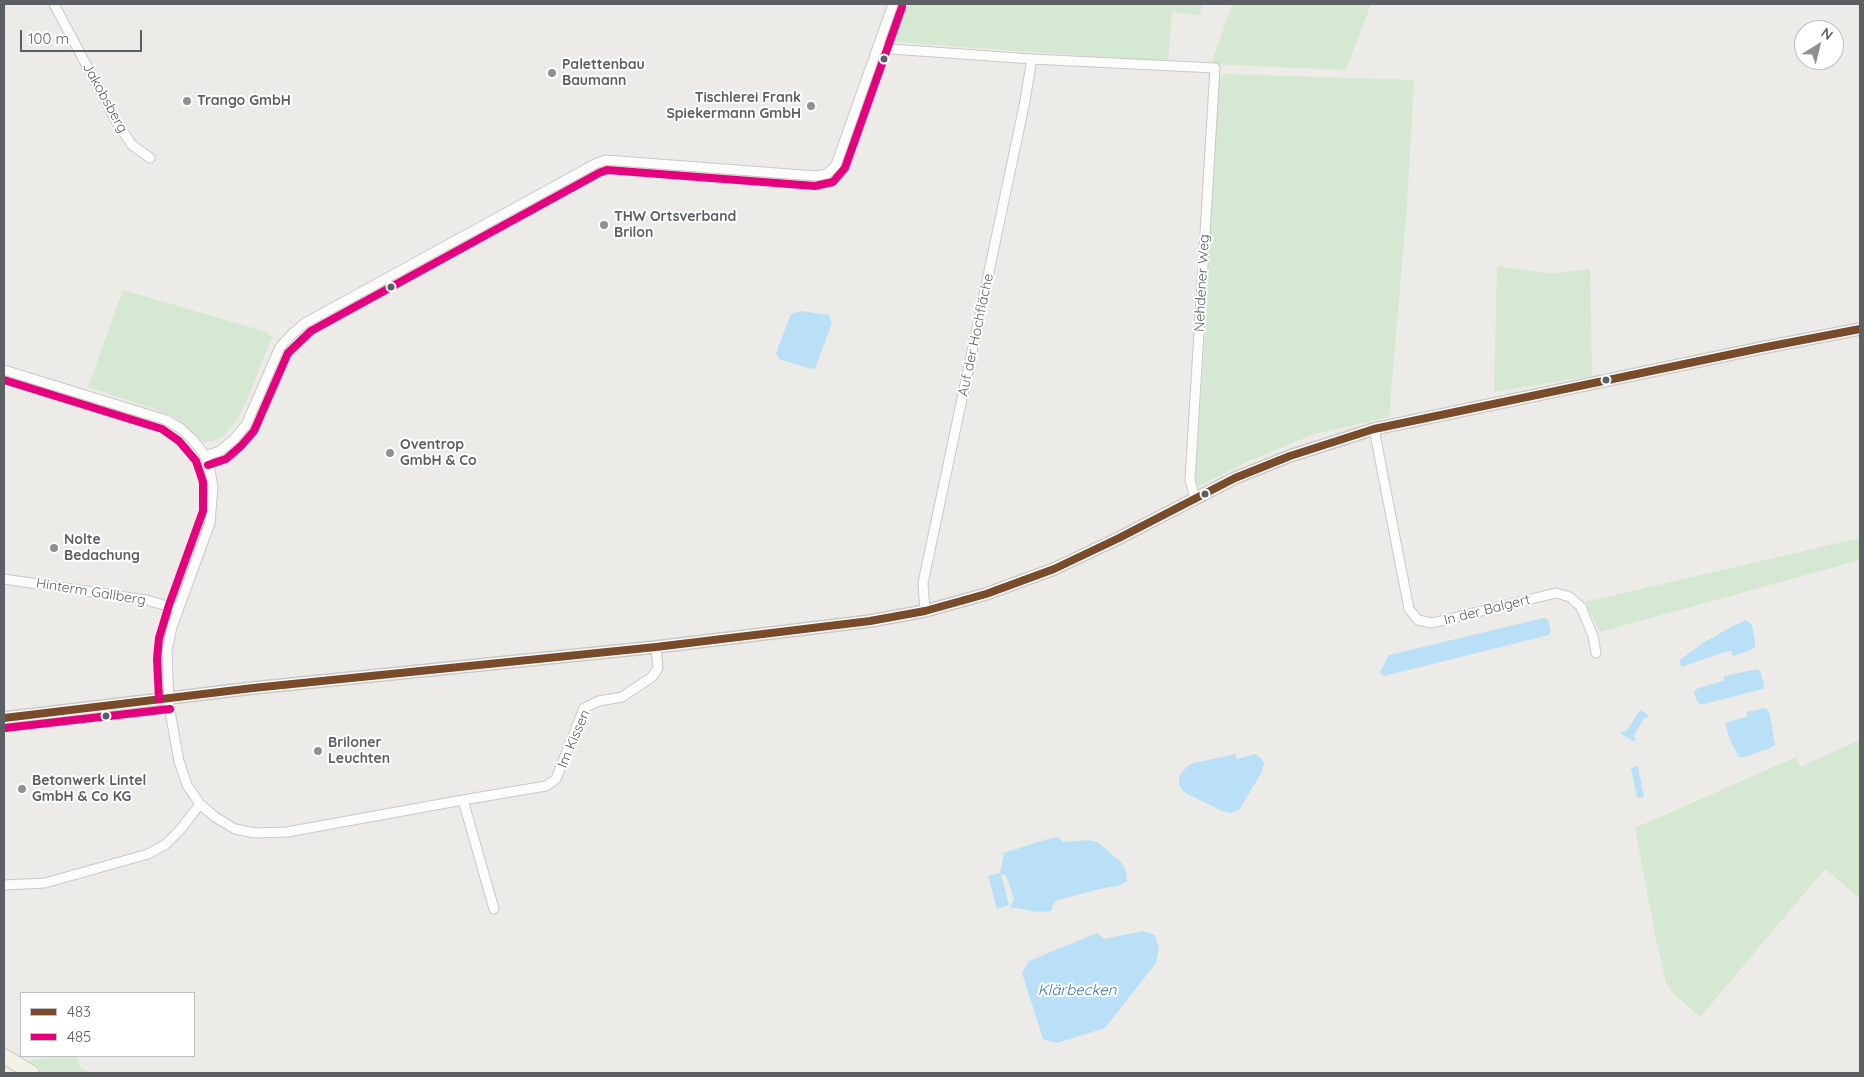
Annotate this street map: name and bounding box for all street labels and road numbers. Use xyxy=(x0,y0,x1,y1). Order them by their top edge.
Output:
street label: Jakobsberg xyxy=(79,60,131,136)
street label: Nehdener Weg xyxy=(1191,234,1213,332)
street label: Auf der Hochfläche xyxy=(955,272,997,398)
street label: Hinterm Gallberg xyxy=(35,575,147,609)
street label: In der Balgert xyxy=(1442,591,1532,629)
street label: Im Kissen xyxy=(554,707,594,771)

